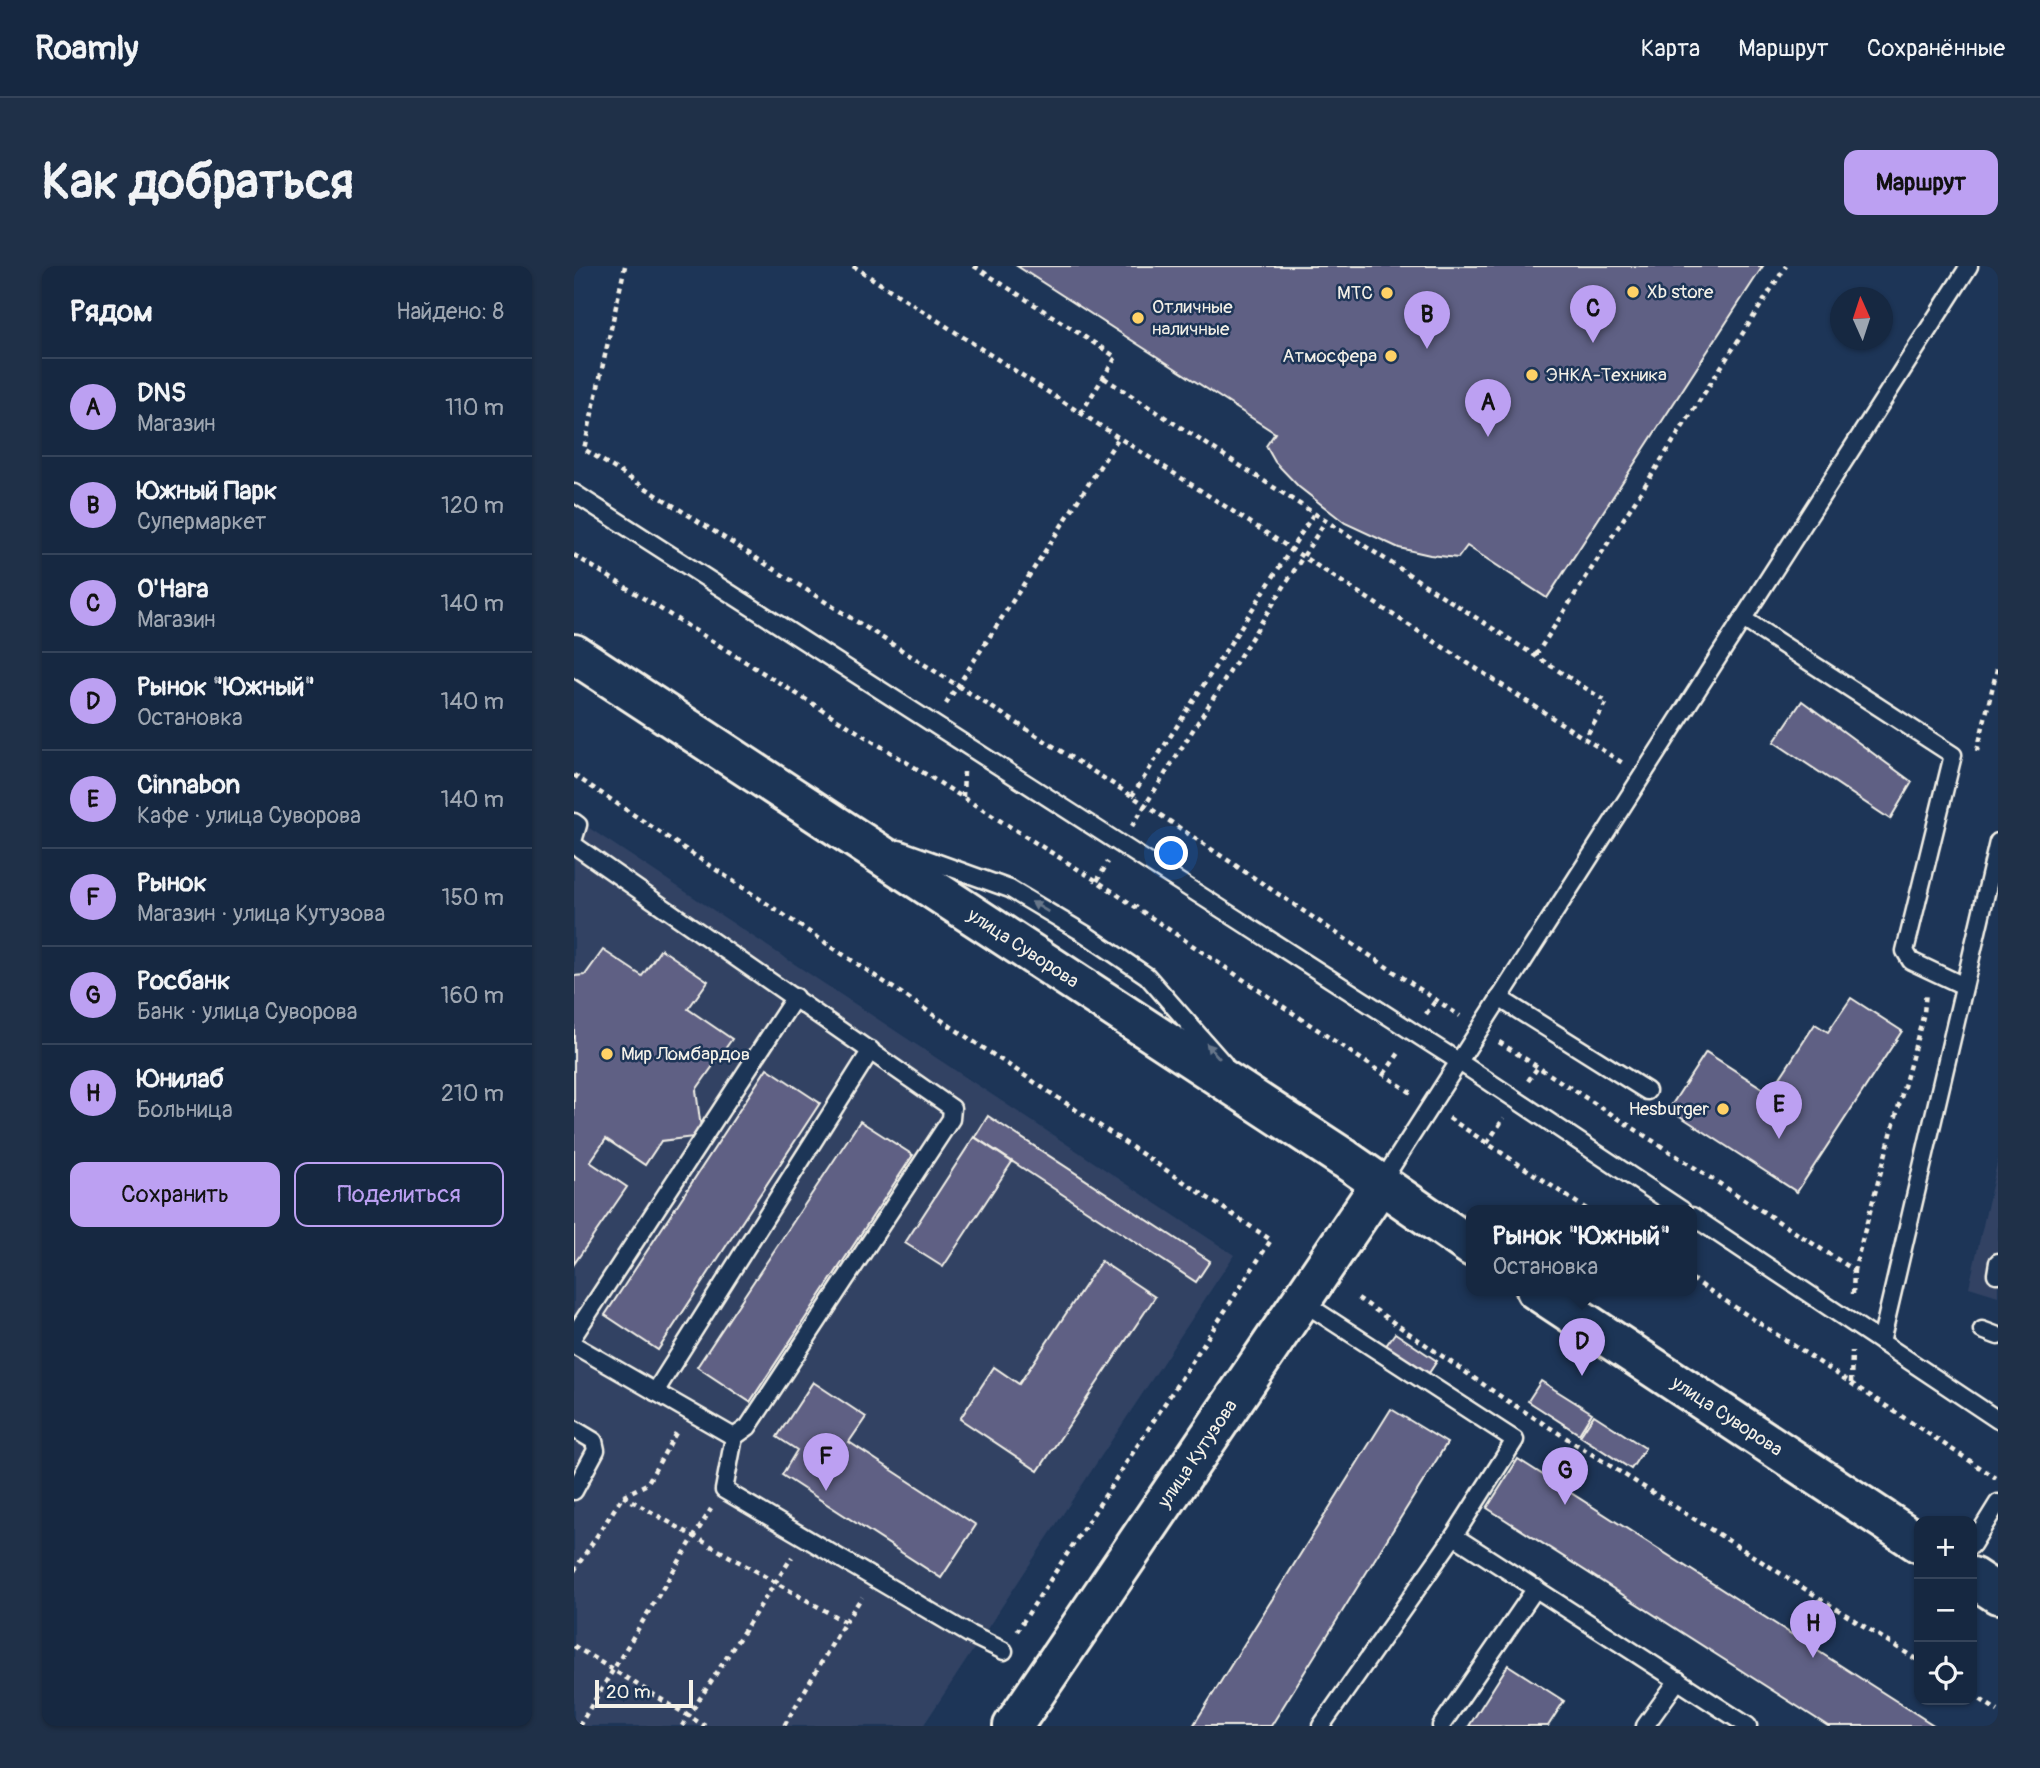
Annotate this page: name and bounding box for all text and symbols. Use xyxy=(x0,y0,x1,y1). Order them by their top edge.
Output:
text: Roamly xyxy=(35,28,138,69)
text: Карта xyxy=(1641,34,1700,63)
text: Маршрут xyxy=(1738,34,1829,63)
text: Сохранённые xyxy=(1867,34,2005,63)
button: Маршрут xyxy=(1844,150,1998,215)
text: Как добраться xyxy=(42,152,354,213)
place label: Xb store xyxy=(1647,280,1714,304)
place label: МТС xyxy=(1337,281,1373,305)
marker: Xb store xyxy=(1625,284,1641,300)
marker: МТС xyxy=(1379,285,1395,301)
pin: C xyxy=(1570,285,1616,343)
north arrow xyxy=(1830,287,1893,350)
pin: B xyxy=(1404,291,1450,349)
text: Рядом xyxy=(70,293,153,330)
place label: Отличные наличные xyxy=(1152,295,1233,341)
text: Найдено: 8 xyxy=(396,297,504,326)
marker: Отличные наличные xyxy=(1130,310,1146,326)
place label: Атмосфера xyxy=(1282,344,1377,368)
marker: Атмосфера xyxy=(1383,348,1399,364)
place label: ЭНКА-Техника xyxy=(1546,363,1667,387)
marker: ЭНКА-Техника xyxy=(1524,367,1540,383)
text: DNS xyxy=(137,377,186,409)
pin: A xyxy=(1465,379,1511,437)
text: A xyxy=(86,393,100,422)
text: 110 m xyxy=(445,393,504,422)
text: Магазин xyxy=(137,409,216,438)
text: Южный Парк xyxy=(137,475,277,507)
text: B xyxy=(86,491,100,520)
text: 120 m xyxy=(441,491,504,520)
text: Супермаркет xyxy=(137,507,266,536)
text: O'Hara xyxy=(137,573,209,605)
text: C xyxy=(86,589,100,618)
text: 140 m xyxy=(441,589,504,618)
text: Магазин xyxy=(137,605,216,634)
text: Рынок "Южный" xyxy=(137,671,315,703)
text: D xyxy=(86,687,100,716)
text: 140 m xyxy=(441,687,504,716)
text: Остановка xyxy=(137,703,243,732)
text: Cinnabon xyxy=(137,769,240,801)
text: E xyxy=(87,785,99,814)
text: 140 m xyxy=(441,785,504,814)
text: Кафе · улица Суворова xyxy=(137,801,361,830)
your location xyxy=(1154,836,1188,870)
text: Рынок xyxy=(137,867,207,899)
text: F xyxy=(86,883,100,912)
text: 150 m xyxy=(441,883,504,912)
text: Магазин · улица Кутузова xyxy=(137,899,385,928)
one-way arrow xyxy=(1031,901,1050,913)
street label: улица Суворова xyxy=(962,903,1084,994)
text: Росбанк xyxy=(137,965,231,997)
text: G xyxy=(85,981,101,1010)
text: 160 m xyxy=(440,981,504,1010)
text: Банк · улица Суворова xyxy=(137,997,357,1026)
place label: Мир Ломбардов xyxy=(621,1042,750,1066)
one-way arrow xyxy=(1205,1042,1221,1060)
marker: Мир Ломбардов xyxy=(599,1046,615,1062)
text: Юнилаб xyxy=(137,1063,224,1095)
text: H xyxy=(86,1079,100,1108)
text: 210 m xyxy=(441,1079,504,1108)
pin: E xyxy=(1756,1081,1802,1139)
text: Больница xyxy=(137,1095,233,1124)
place label: Hesburger xyxy=(1628,1097,1709,1121)
marker: Hesburger xyxy=(1715,1101,1731,1117)
button: Сохранить xyxy=(70,1162,280,1227)
button: Поделиться xyxy=(294,1162,504,1227)
popup xyxy=(1466,1205,1697,1296)
text: Рынок "Южный" xyxy=(1493,1220,1670,1252)
text: Остановка xyxy=(1493,1252,1598,1281)
pin: D xyxy=(1559,1318,1605,1376)
street label: улица Суворова xyxy=(1666,1370,1787,1462)
street label: улица Кутузова xyxy=(1152,1395,1243,1513)
pin: F xyxy=(803,1433,849,1491)
pin: G xyxy=(1542,1447,1588,1505)
map controls xyxy=(1914,1516,1977,1705)
button: + xyxy=(1914,1516,1977,1579)
button: − xyxy=(1914,1579,1977,1642)
pin: H xyxy=(1790,1600,1836,1658)
button: locate xyxy=(1914,1642,1977,1705)
scale bar xyxy=(595,1677,693,1709)
text: 20 m xyxy=(606,1680,651,1704)

